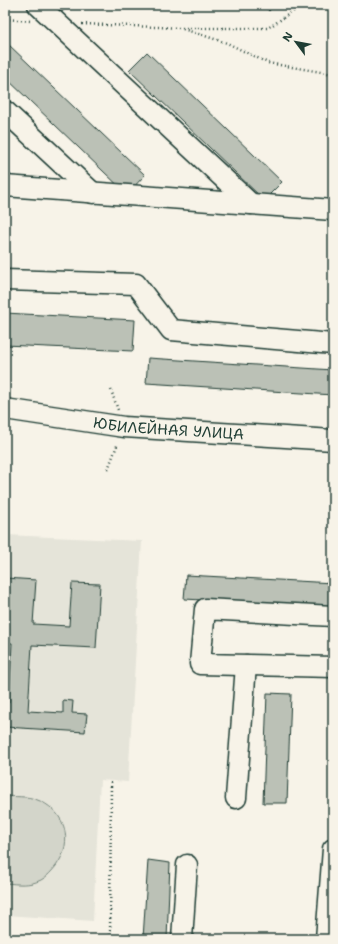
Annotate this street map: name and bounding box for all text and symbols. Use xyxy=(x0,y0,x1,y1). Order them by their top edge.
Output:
north arrow xyxy=(276,22,316,62)
text: N xyxy=(279,29,297,45)
street label: ЮБИЛЕЙНАЯ УЛИЦА xyxy=(92,413,245,444)

